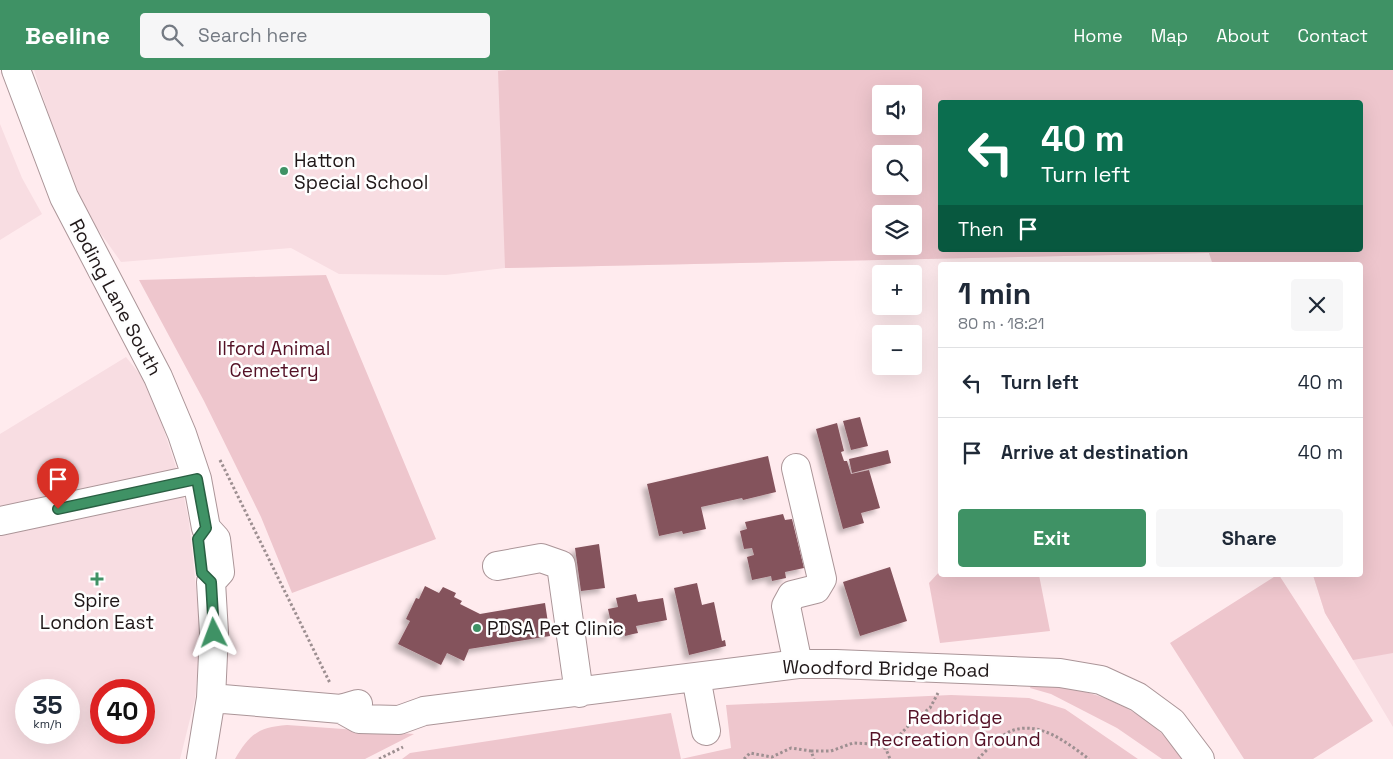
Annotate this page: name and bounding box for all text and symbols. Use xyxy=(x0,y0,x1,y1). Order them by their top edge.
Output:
search box xyxy=(140,13,490,58)
text: Beeline xyxy=(25,20,110,51)
icon: search xyxy=(158,21,186,49)
text: Search here xyxy=(198,23,308,48)
text: Home xyxy=(1074,24,1123,47)
text: Map xyxy=(1151,24,1188,47)
text: About xyxy=(1216,24,1270,47)
text: Contact xyxy=(1298,24,1368,47)
map controls xyxy=(872,85,922,375)
button: sound xyxy=(872,85,922,135)
text: 40 m xyxy=(1041,117,1125,161)
icon: left xyxy=(958,120,1023,185)
button: search xyxy=(872,145,922,195)
place label: Hatton Special School xyxy=(294,148,428,195)
text: Turn left xyxy=(1041,160,1131,188)
marker: Hatton Special School xyxy=(278,165,290,177)
button: layers xyxy=(872,205,922,255)
street label: Roding Lane South xyxy=(64,215,167,380)
icon: arrive xyxy=(1014,215,1042,243)
text: Then xyxy=(958,217,1004,242)
button: + xyxy=(872,265,922,315)
text: 1 min xyxy=(958,274,1031,313)
button: close xyxy=(1291,279,1343,331)
text: 80 m · 18:21 xyxy=(958,313,1044,334)
button: − xyxy=(872,325,922,375)
park label: Ilford Animal Cemetery xyxy=(218,336,330,383)
icon: left xyxy=(958,369,986,397)
text: Turn left xyxy=(1001,370,1079,395)
text: 40 m xyxy=(1298,370,1343,395)
icon: arrive xyxy=(958,439,986,467)
text: Arrive at destination xyxy=(1001,440,1189,465)
text: 40 m xyxy=(1298,440,1343,465)
pin xyxy=(37,458,79,509)
icon: arrive xyxy=(44,465,72,493)
button: Exit xyxy=(958,509,1146,567)
button: Share xyxy=(1156,509,1343,567)
marker: Spire London East xyxy=(90,572,104,586)
place label: Spire London East xyxy=(40,588,154,635)
position arrow xyxy=(187,606,239,658)
place label: PDSA Pet Clinic xyxy=(487,616,624,641)
marker: PDSA Pet Clinic xyxy=(471,622,483,634)
street label: Woodford Bridge Road xyxy=(782,654,990,683)
speed limit sign: 40 xyxy=(90,679,155,744)
text: 35 xyxy=(32,689,63,721)
park label: Redbridge Recreation Ground xyxy=(869,705,1041,752)
text: km/h xyxy=(33,716,62,732)

